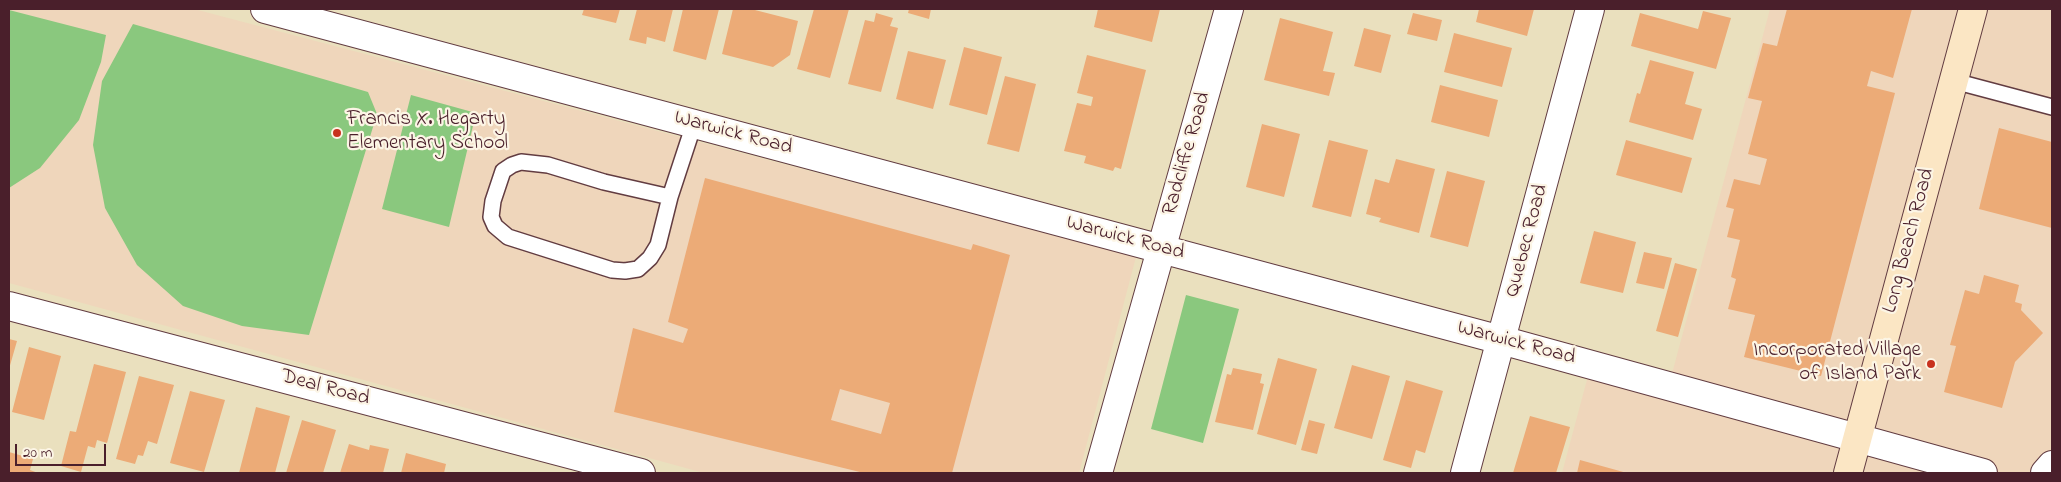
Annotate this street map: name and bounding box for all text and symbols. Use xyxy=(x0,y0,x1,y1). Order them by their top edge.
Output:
street label: Radcliffe Road xyxy=(1158,90,1218,218)
street label: Warwick Road xyxy=(671,106,795,162)
place label: Francis X. Hegarty Elementary School xyxy=(347,108,508,158)
marker: Francis X. Hegarty Elementary School xyxy=(331,127,343,139)
street label: Long Beach Road xyxy=(1879,166,1941,316)
street label: Quebec Road xyxy=(1501,182,1555,300)
street label: Warwick Road xyxy=(1063,211,1187,267)
street label: Warwick Road xyxy=(1454,316,1578,372)
place label: Incorporated Village of Island Park xyxy=(1753,339,1921,389)
marker: Incorporated Village of Island Park xyxy=(1925,358,1937,370)
street label: Deal Road xyxy=(278,365,372,413)
scale bar xyxy=(18,434,109,466)
text: 20 m xyxy=(23,442,52,464)

